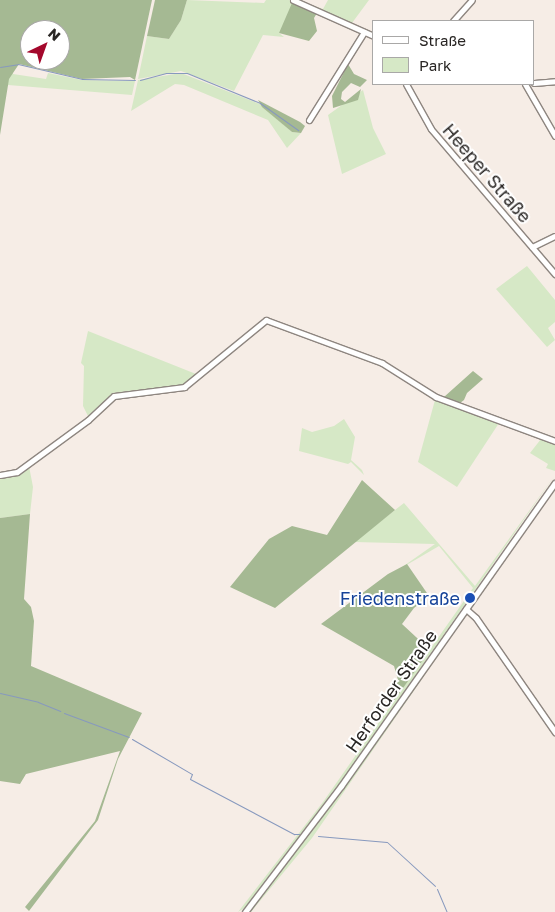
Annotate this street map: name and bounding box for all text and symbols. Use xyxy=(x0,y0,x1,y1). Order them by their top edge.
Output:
north arrow xyxy=(20,20,70,70)
legend xyxy=(372,20,535,85)
text: N xyxy=(45,24,64,44)
text: Straße xyxy=(419,31,466,49)
text: Park xyxy=(419,56,451,74)
street label: Heeper Straße xyxy=(438,119,536,227)
place label: Friedenstraße xyxy=(340,587,460,609)
marker: Friedenstraße xyxy=(464,592,476,604)
street label: Herforder Straße xyxy=(341,625,441,757)

